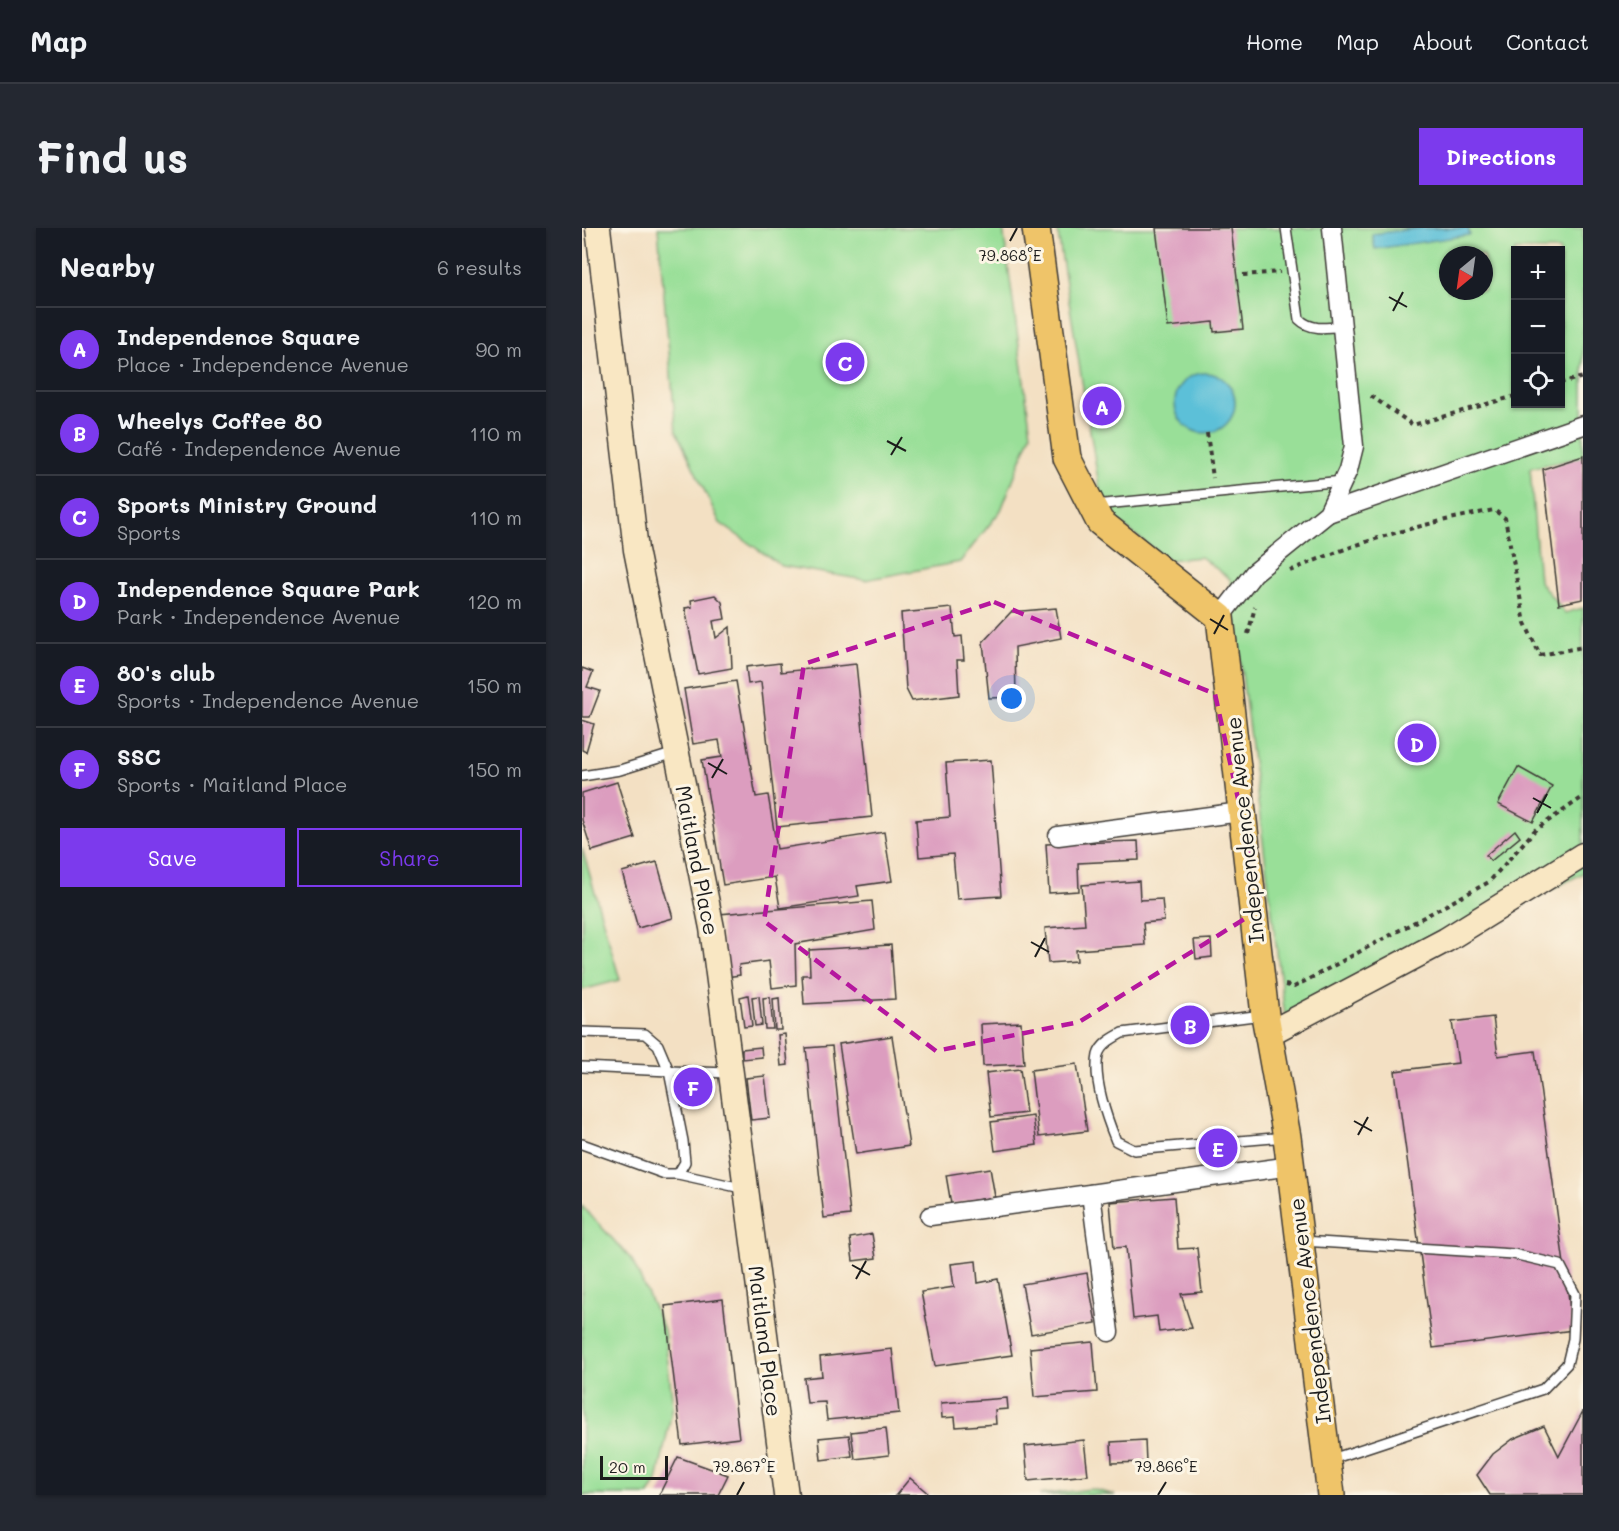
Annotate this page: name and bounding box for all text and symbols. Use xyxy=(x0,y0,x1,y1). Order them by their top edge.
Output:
text: Map xyxy=(30,23,87,59)
text: Home xyxy=(1246,28,1303,55)
text: Map xyxy=(1336,28,1379,55)
text: About xyxy=(1412,28,1473,55)
text: Contact xyxy=(1506,28,1589,55)
button: Directions xyxy=(1419,128,1583,185)
text: Find us xyxy=(36,129,188,184)
text: 79.868°E xyxy=(978,245,1042,265)
north arrow xyxy=(1439,246,1493,300)
map controls xyxy=(1511,246,1565,408)
button: + xyxy=(1511,246,1565,300)
text: Nearby xyxy=(60,250,155,284)
text: 6 results xyxy=(437,254,522,280)
button: − xyxy=(1511,300,1565,354)
text: Independence Square xyxy=(117,322,360,351)
text: A xyxy=(73,336,86,362)
text: 90 m xyxy=(476,336,522,362)
pin: C xyxy=(826,340,864,384)
text: Place · Independence Avenue xyxy=(117,351,409,377)
button: locate xyxy=(1511,354,1565,408)
pin: A xyxy=(1082,384,1122,429)
text: Wheelys Coffee 80 xyxy=(117,406,322,435)
text: B xyxy=(73,420,86,446)
text: 110 m xyxy=(469,420,522,446)
text: Café · Independence Avenue xyxy=(117,435,401,461)
text: Sports Ministry Ground xyxy=(117,490,377,519)
text: C xyxy=(72,504,87,530)
text: 110 m xyxy=(469,504,522,530)
text: Sports xyxy=(117,519,181,545)
text: Independence Square Park xyxy=(117,574,420,603)
text: D xyxy=(72,588,87,614)
text: 120 m xyxy=(467,588,522,614)
text: Park · Independence Avenue xyxy=(117,603,400,629)
text: 80's club xyxy=(117,658,215,687)
text: E xyxy=(73,672,86,698)
text: 150 m xyxy=(467,672,522,698)
your location xyxy=(997,684,1026,713)
text: Sports · Independence Avenue xyxy=(117,687,419,713)
street label: Independence Avenue xyxy=(1219,716,1269,944)
pin: D xyxy=(1398,720,1436,766)
text: SSC xyxy=(117,742,161,771)
text: F xyxy=(73,756,86,782)
text: 150 m xyxy=(467,756,522,782)
text: Sports · Maitland Place xyxy=(117,771,347,797)
street label: Maitland Place xyxy=(670,783,726,937)
button: Save xyxy=(60,828,285,887)
button: Share xyxy=(297,828,522,887)
pin: B xyxy=(1170,1002,1210,1048)
pin: F xyxy=(674,1064,712,1110)
pin: E xyxy=(1198,1126,1238,1170)
street label: Independence Avenue xyxy=(1282,1196,1336,1426)
street label: Maitland Place xyxy=(743,1264,789,1418)
scale bar xyxy=(600,1453,668,1480)
text: 20 m xyxy=(609,1456,646,1477)
text: 79.867°E xyxy=(713,1456,776,1476)
text: 79.866°E xyxy=(1134,1456,1198,1476)

